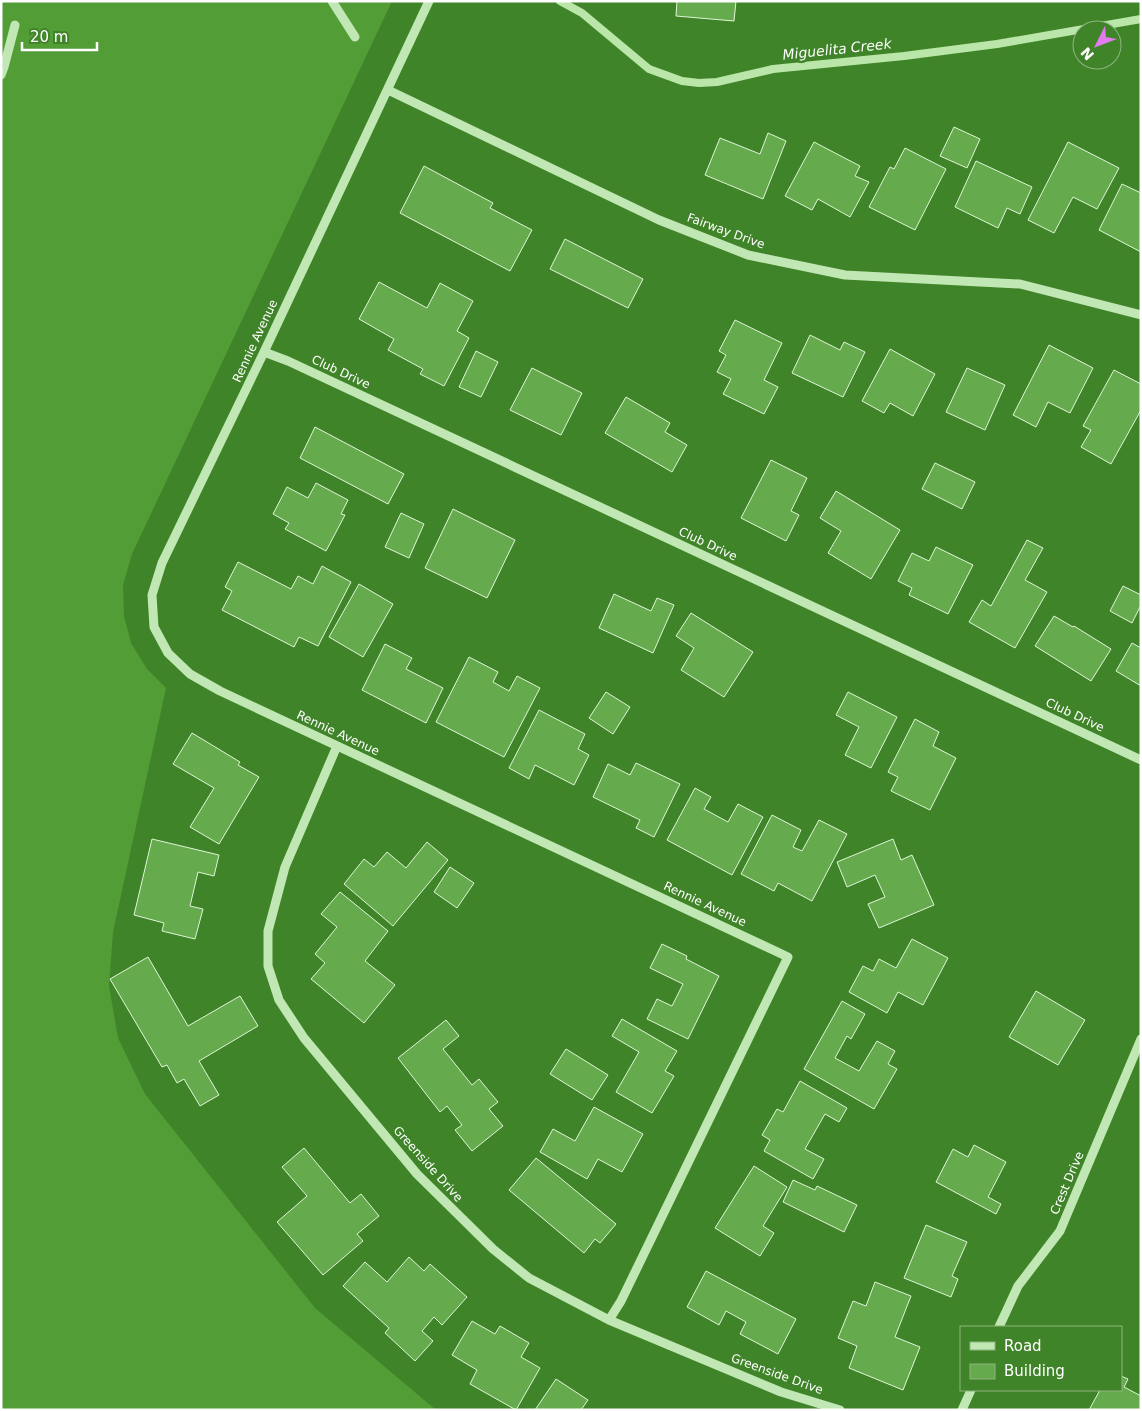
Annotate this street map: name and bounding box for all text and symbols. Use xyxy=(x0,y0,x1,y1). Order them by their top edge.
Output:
scale bar xyxy=(22,20,98,52)
north arrow xyxy=(1072,20,1122,70)
text: 20 m xyxy=(30,28,68,46)
water label: Miguelita Creek xyxy=(782,35,893,63)
text: N xyxy=(1077,44,1097,63)
street label: Fairway Drive xyxy=(685,210,767,252)
street label: Rennie Avenue xyxy=(230,297,280,385)
street label: Club Drive xyxy=(310,352,372,392)
street label: Club Drive xyxy=(677,524,739,564)
street label: Club Drive xyxy=(1044,695,1106,735)
street label: Rennie Avenue xyxy=(294,708,382,758)
street label: Rennie Avenue xyxy=(661,879,749,929)
street label: Greenside Drive xyxy=(390,1123,466,1205)
street label: Crest Drive xyxy=(1047,1149,1087,1217)
legend xyxy=(960,1326,1122,1391)
text: Road xyxy=(1004,1337,1042,1355)
street label: Greenside Drive xyxy=(729,1351,825,1397)
text: Building xyxy=(1004,1362,1065,1380)

